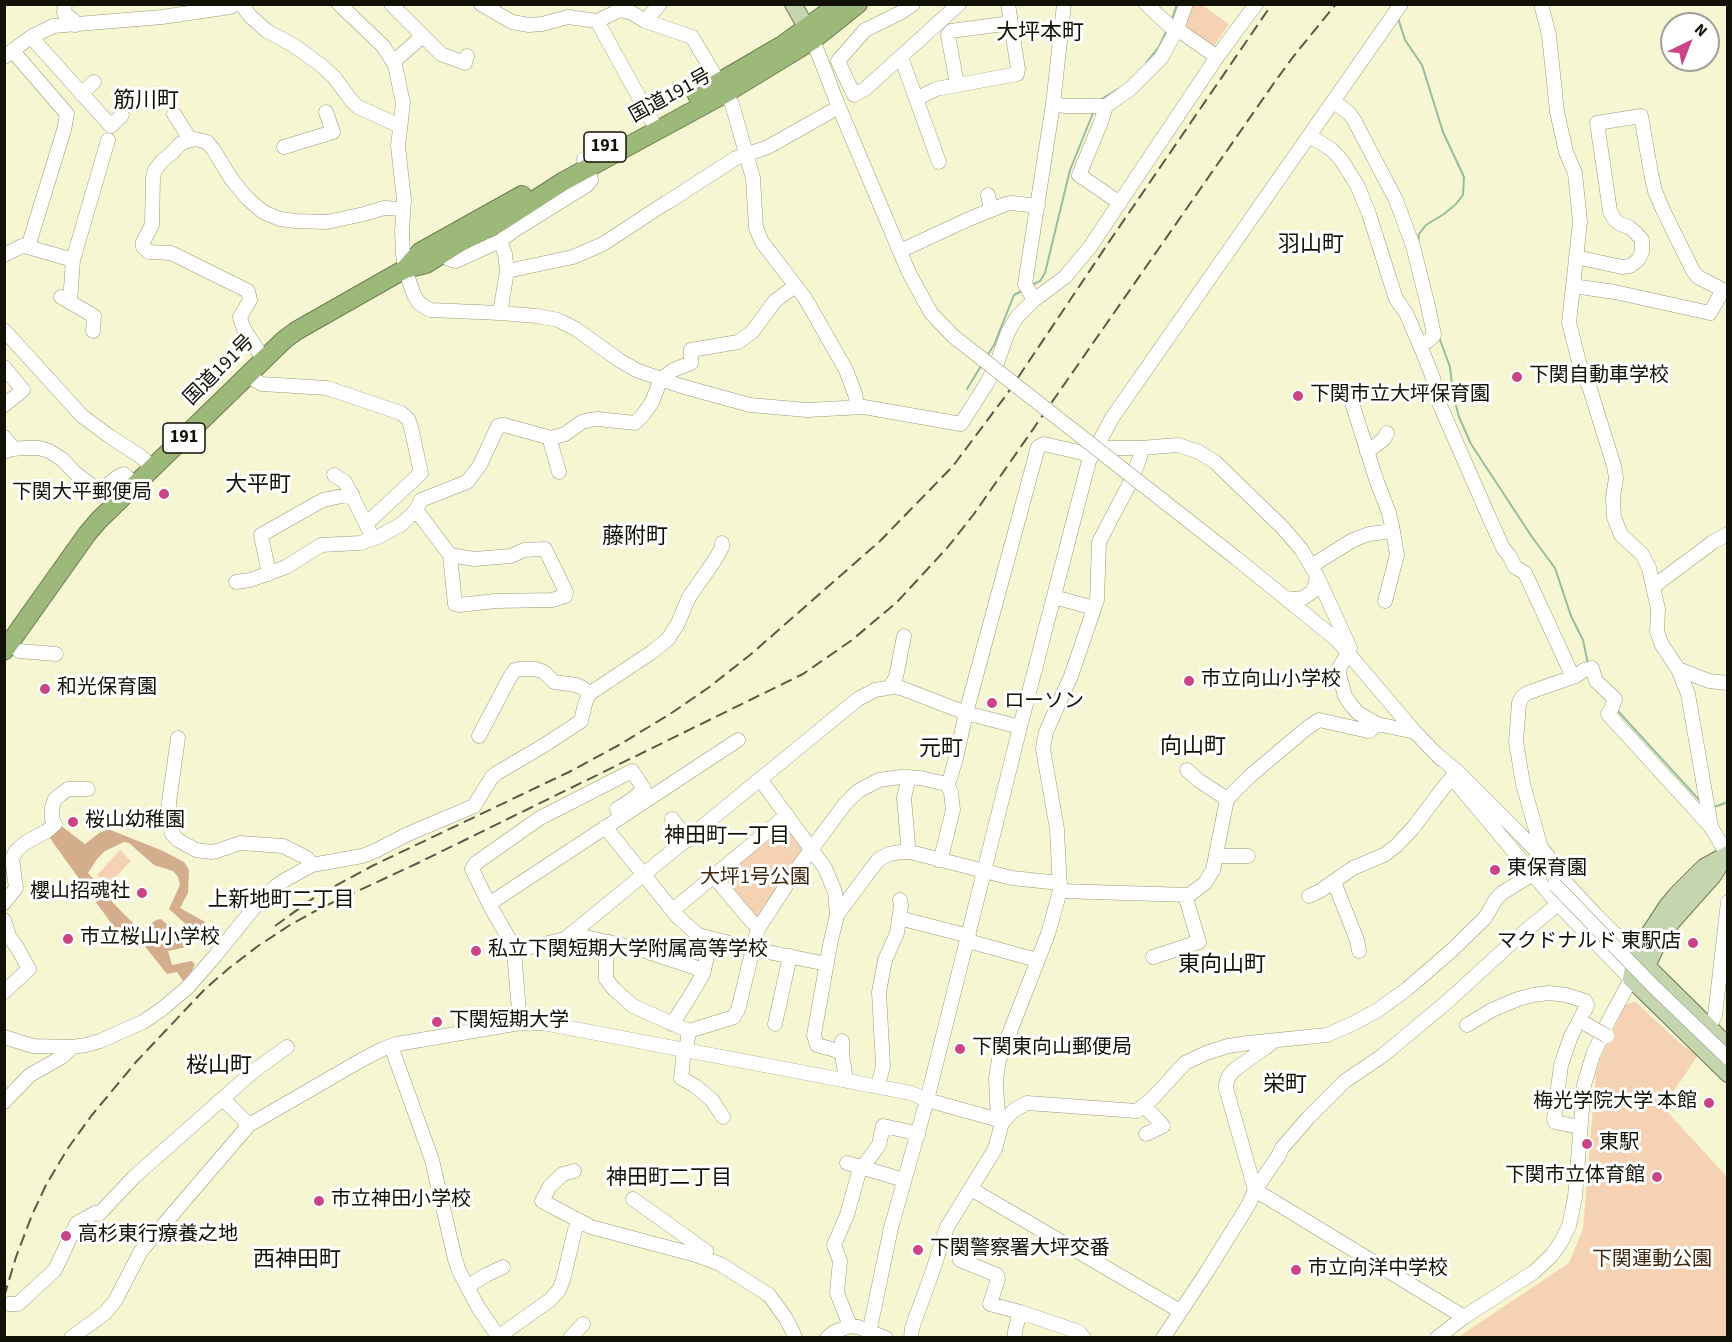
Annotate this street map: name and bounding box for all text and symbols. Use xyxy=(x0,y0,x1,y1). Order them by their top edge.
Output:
north arrow xyxy=(1660,12,1720,72)
text: N xyxy=(1690,19,1712,42)
district label: 大坪本町 xyxy=(996,21,1084,47)
street label: 国道191号 xyxy=(626,65,716,129)
district label: 筋川町 xyxy=(113,89,179,115)
road number: 191 xyxy=(584,132,626,162)
district label: 羽山町 xyxy=(1278,233,1344,259)
street label: 国道191号 xyxy=(180,331,260,411)
place label: 下関自動車学校 xyxy=(1529,365,1669,389)
marker: 下関自動車学校 xyxy=(1510,370,1524,384)
place label: 下関市立大坪保育園 xyxy=(1310,384,1490,408)
marker: 下関市立大坪保育園 xyxy=(1291,389,1305,403)
road number: 191 xyxy=(163,423,205,453)
district label: 大平町 xyxy=(225,473,291,499)
place label: 下関大平郵便局 xyxy=(12,482,152,506)
marker: 下関大平郵便局 xyxy=(157,487,171,501)
district label: 藤附町 xyxy=(602,525,668,551)
place label: 市立向山小学校 xyxy=(1201,669,1341,693)
marker: 市立向山小学校 xyxy=(1182,674,1196,688)
place label: 和光保育園 xyxy=(57,677,157,701)
marker: 和光保育園 xyxy=(38,682,52,696)
place label: ローソン xyxy=(1004,691,1084,715)
marker: ローソン xyxy=(985,696,999,710)
district label: 向山町 xyxy=(1160,735,1226,761)
district label: 元町 xyxy=(919,737,963,763)
place label: 桜山幼稚園 xyxy=(85,810,185,834)
marker: 桜山幼稚園 xyxy=(66,815,80,829)
district label: 神田町一丁目 xyxy=(664,824,790,850)
place label: 東保育園 xyxy=(1507,858,1587,882)
marker: 東保育園 xyxy=(1488,863,1502,877)
park label: 大坪1号公園 xyxy=(700,867,810,891)
place label: 櫻山招魂社 xyxy=(30,881,130,905)
marker: 櫻山招魂社 xyxy=(135,886,149,900)
district label: 上新地町二丁目 xyxy=(208,888,354,914)
place label: 市立桜山小学校 xyxy=(80,927,220,951)
place label: マクドナルド 東駅店 xyxy=(1497,931,1681,955)
marker: 市立桜山小学校 xyxy=(61,932,75,946)
marker: マクドナルド 東駅店 xyxy=(1686,936,1700,950)
place label: 私立下関短期大学附属高等学校 xyxy=(488,939,768,963)
marker: 私立下関短期大学附属高等学校 xyxy=(469,944,483,958)
district label: 東向山町 xyxy=(1178,953,1266,979)
place label: 下関短期大学 xyxy=(449,1010,569,1034)
marker: 下関短期大学 xyxy=(430,1015,444,1029)
place label: 下関東向山郵便局 xyxy=(972,1037,1132,1061)
marker: 下関東向山郵便局 xyxy=(953,1042,967,1056)
district label: 桜山町 xyxy=(186,1054,252,1080)
district label: 栄町 xyxy=(1263,1073,1307,1099)
place label: 梅光学院大学 本館 xyxy=(1533,1091,1697,1115)
marker: 梅光学院大学 本館 xyxy=(1702,1096,1716,1110)
place label: 東駅 xyxy=(1599,1132,1639,1156)
marker: 東駅 xyxy=(1580,1137,1594,1151)
place label: 下関市立体育館 xyxy=(1505,1165,1645,1189)
district label: 神田町二丁目 xyxy=(606,1166,732,1192)
marker: 下関市立体育館 xyxy=(1650,1170,1664,1184)
place label: 市立神田小学校 xyxy=(331,1189,471,1213)
marker: 市立神田小学校 xyxy=(312,1194,326,1208)
place label: 高杉東行療養之地 xyxy=(78,1224,238,1248)
marker: 高杉東行療養之地 xyxy=(59,1229,73,1243)
place label: 下関警察署大坪交番 xyxy=(930,1238,1110,1262)
marker: 下関警察署大坪交番 xyxy=(911,1243,925,1257)
district label: 西神田町 xyxy=(253,1248,341,1274)
park label: 下関運動公園 xyxy=(1592,1249,1712,1273)
place label: 市立向洋中学校 xyxy=(1308,1258,1448,1282)
marker: 市立向洋中学校 xyxy=(1289,1263,1303,1277)

